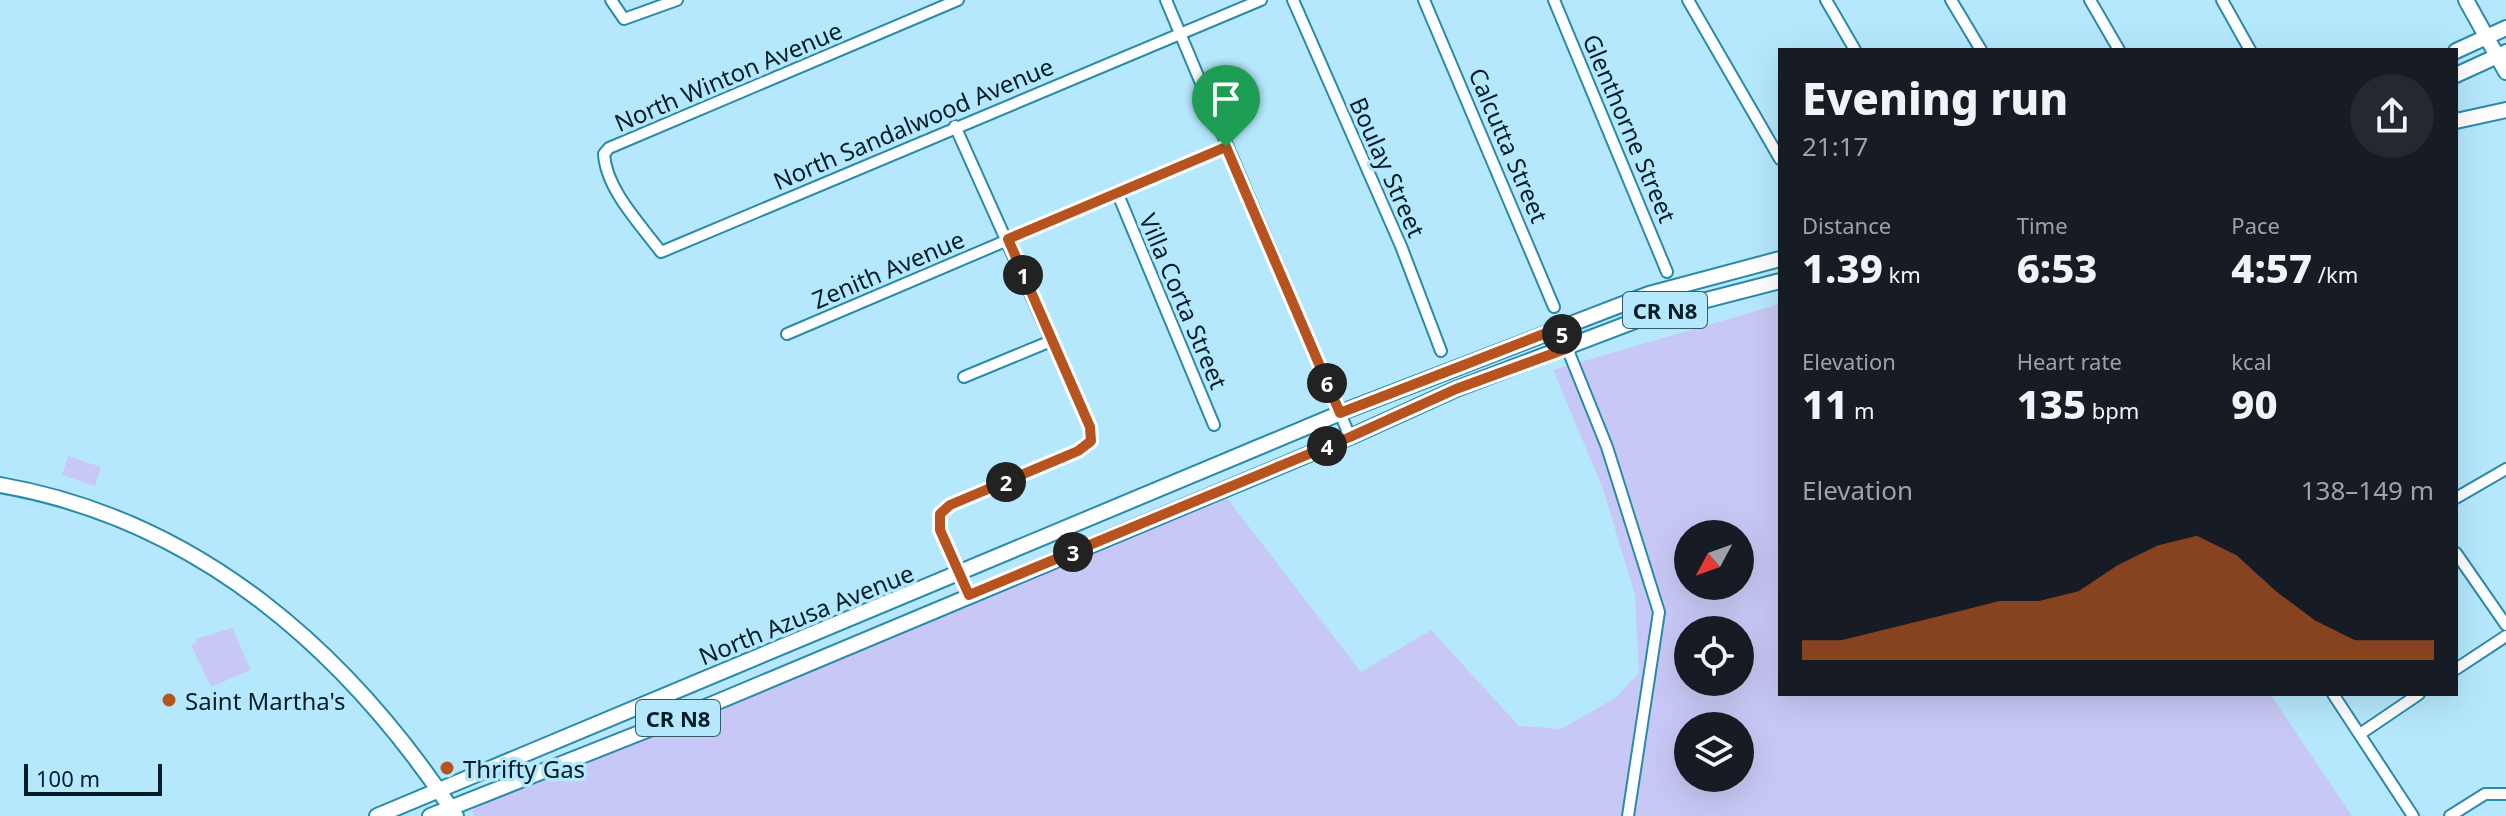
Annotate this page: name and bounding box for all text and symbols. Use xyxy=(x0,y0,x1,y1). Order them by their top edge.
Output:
street label: North Winton Avenue xyxy=(609,13,847,139)
street label: Glenthorne Street xyxy=(1575,29,1685,228)
street label: North Sandalwood Avenue xyxy=(768,49,1058,197)
street label: Calcutta Street xyxy=(1462,63,1557,228)
pin xyxy=(1192,65,1260,147)
text: Evening run xyxy=(1802,68,2068,128)
button: share xyxy=(2350,74,2434,158)
icon: arrive xyxy=(1204,77,1248,121)
street label: Boulay Street xyxy=(1342,92,1434,243)
text: 21:17 xyxy=(1802,128,1868,164)
street label: Villa Corta Street xyxy=(1132,208,1236,394)
text: Distance xyxy=(1802,210,1891,240)
text: Time xyxy=(2017,210,2068,240)
text: Pace xyxy=(2231,210,2280,240)
street label: Zenith Avenue xyxy=(807,222,969,316)
text: 1.39 xyxy=(1802,240,1883,295)
text: 6:53 xyxy=(2017,240,2097,295)
text: 4:57 xyxy=(2231,240,2312,295)
pin: 1 xyxy=(1003,255,1043,295)
text: km xyxy=(1883,259,1921,289)
text: /km xyxy=(2312,259,2358,289)
text: 1 xyxy=(1017,260,1029,290)
road number: CR N8 xyxy=(1623,292,1707,328)
pin: 5 xyxy=(1542,314,1582,354)
text: 5 xyxy=(1556,319,1568,349)
text: Elevation xyxy=(1802,346,1896,376)
text: Heart rate xyxy=(2017,346,2122,376)
text: kcal xyxy=(2231,346,2272,376)
pin: 6 xyxy=(1307,363,1347,403)
text: 6 xyxy=(1321,368,1333,398)
text: 11 xyxy=(1802,376,1848,431)
text: 135 xyxy=(2017,376,2086,431)
text: 90 xyxy=(2231,376,2278,431)
text: m xyxy=(1848,395,1875,425)
text: bpm xyxy=(2086,395,2139,425)
pin: 4 xyxy=(1307,426,1347,466)
text: 4 xyxy=(1321,431,1333,461)
pin: 2 xyxy=(986,462,1026,502)
text: 2 xyxy=(1000,467,1012,497)
text: Elevation xyxy=(1802,472,1913,508)
text: 138–149 m xyxy=(2301,472,2434,508)
north arrow xyxy=(1674,520,1754,600)
map controls xyxy=(1674,520,1754,792)
pin: 3 xyxy=(1053,532,1093,572)
text: 3 xyxy=(1067,537,1079,567)
street label: North Azusa Avenue xyxy=(694,556,918,672)
button: locate xyxy=(1674,616,1754,696)
place label: Saint Martha's xyxy=(185,684,346,717)
marker: Saint Martha's xyxy=(160,691,178,709)
road number: CR N8 xyxy=(636,700,720,736)
button: layers xyxy=(1674,712,1754,792)
place label: Thrifty Gas xyxy=(463,752,585,785)
marker: Thrifty Gas xyxy=(438,759,456,777)
scale bar xyxy=(24,760,162,796)
text: 100 m xyxy=(36,763,100,793)

